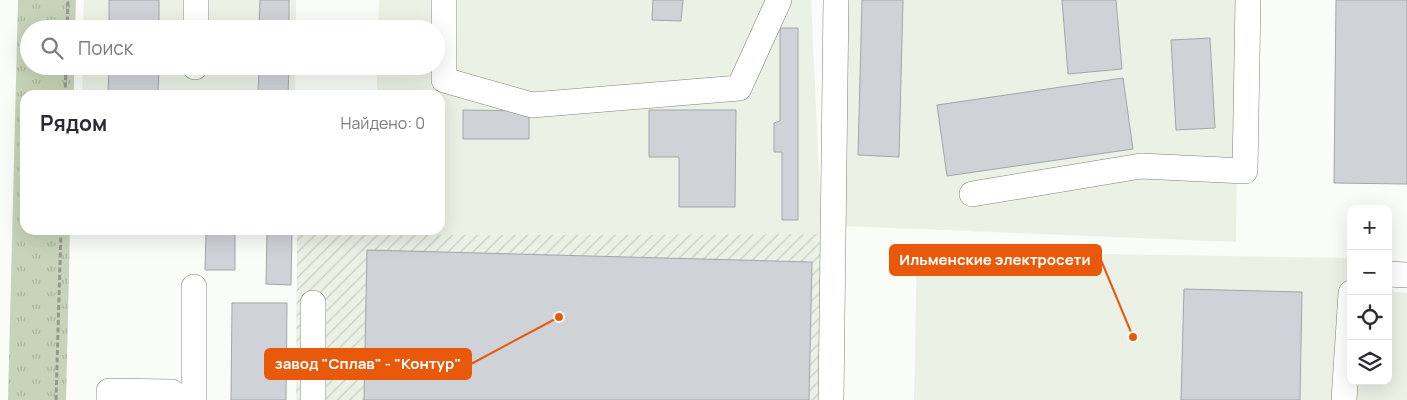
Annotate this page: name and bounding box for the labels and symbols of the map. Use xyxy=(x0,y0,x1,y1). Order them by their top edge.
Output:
callout: Ильменские электросети xyxy=(890,245,1101,275)
text: Ильменские электросети xyxy=(899,249,1091,270)
callout: завод "Сплав" - "Контур" xyxy=(265,349,471,379)
text: завод "Сплав" - "Контур" xyxy=(275,353,461,374)

